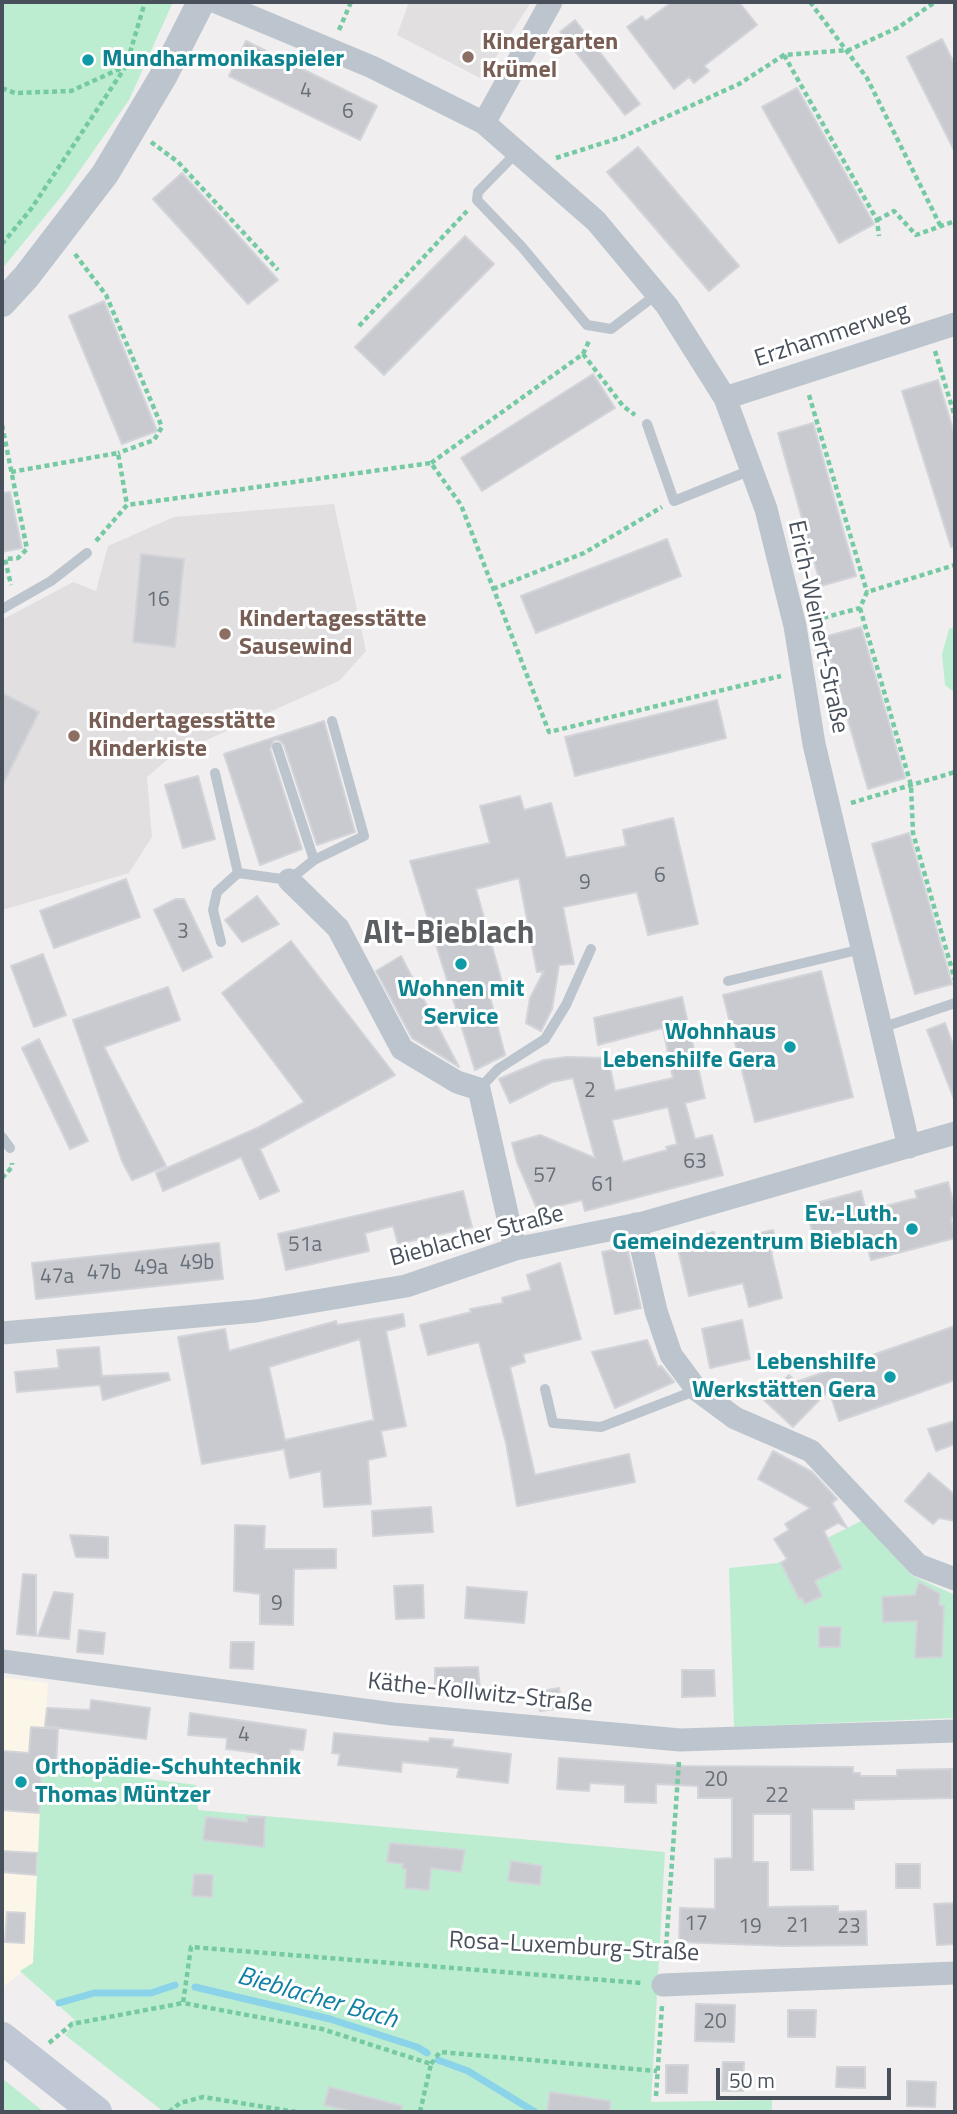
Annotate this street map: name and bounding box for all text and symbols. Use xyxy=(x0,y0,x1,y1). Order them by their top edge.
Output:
place label: Kindergarten Krümel xyxy=(482,29,618,85)
place label: Mundharmonikaspieler xyxy=(102,46,344,74)
marker: Kindergarten Krümel xyxy=(460,49,476,65)
marker: Mundharmonikaspieler xyxy=(80,52,96,68)
house number: 4 xyxy=(300,79,312,105)
house number: 6 xyxy=(342,100,354,126)
street label: Erzhammerweg xyxy=(751,297,913,375)
street label: Erich-Weinert-Straße xyxy=(780,518,854,736)
house number: 16 xyxy=(146,588,170,614)
place label: Kindertagesstätte Sausewind xyxy=(239,606,426,662)
marker: Kindertagesstätte Sausewind xyxy=(217,626,233,642)
place label: Kindertagesstätte Kinderkiste xyxy=(88,708,275,764)
marker: Kindertagesstätte Kinderkiste xyxy=(66,728,82,744)
house number: 6 xyxy=(654,864,666,890)
house number: 9 xyxy=(579,871,591,897)
district label: Alt-Bieblach xyxy=(363,916,535,954)
house number: 3 xyxy=(177,920,189,946)
marker: Wohnen mit Service xyxy=(453,956,469,972)
place label: Wohnen mit Service xyxy=(397,976,525,1032)
place label: Wohnhaus Lebenshilfe Gera xyxy=(603,1019,776,1075)
marker: Wohnhaus Lebenshilfe Gera xyxy=(782,1039,798,1055)
house number: 2 xyxy=(584,1079,596,1105)
house number: 63 xyxy=(683,1150,707,1176)
house number: 57 xyxy=(533,1164,557,1190)
house number: 61 xyxy=(591,1173,615,1199)
street label: Bieblacher Straße xyxy=(387,1200,567,1274)
place label: Ev.-Luth. Gemeindezentrum Bieblach xyxy=(612,1201,898,1257)
marker: Ev.-Luth. Gemeindezentrum Bieblach xyxy=(904,1221,920,1237)
house number: 51a xyxy=(288,1233,322,1259)
house number: 49b xyxy=(180,1251,214,1277)
house number: 49a xyxy=(134,1256,168,1282)
house number: 47b xyxy=(87,1261,121,1287)
house number: 47a xyxy=(40,1265,74,1291)
place label: Lebenshilfe Werkstätten Gera xyxy=(692,1349,876,1405)
marker: Lebenshilfe Werkstätten Gera xyxy=(882,1369,898,1385)
house number: 9 xyxy=(271,1592,283,1618)
street label: Käthe-Kollwitz-Straße xyxy=(366,1668,594,1720)
house number: 4 xyxy=(238,1723,250,1749)
place label: Orthopädie-Schuhtechnik Thomas Müntzer xyxy=(35,1754,301,1810)
house number: 20 xyxy=(704,1768,728,1794)
marker: Orthopädie-Schuhtechnik Thomas Müntzer xyxy=(13,1774,29,1790)
house number: 22 xyxy=(765,1784,789,1810)
house number: 17 xyxy=(684,1912,708,1938)
house number: 21 xyxy=(786,1914,810,1940)
house number: 19 xyxy=(738,1915,762,1941)
house number: 23 xyxy=(837,1915,861,1941)
street label: Rosa-Luxemburg-Straße xyxy=(448,1927,700,1969)
water label: Bieblacher Bach xyxy=(233,1961,401,2037)
house number: 20 xyxy=(703,2010,727,2036)
scale bar xyxy=(719,2054,894,2098)
text: 50 m xyxy=(729,2064,775,2096)

